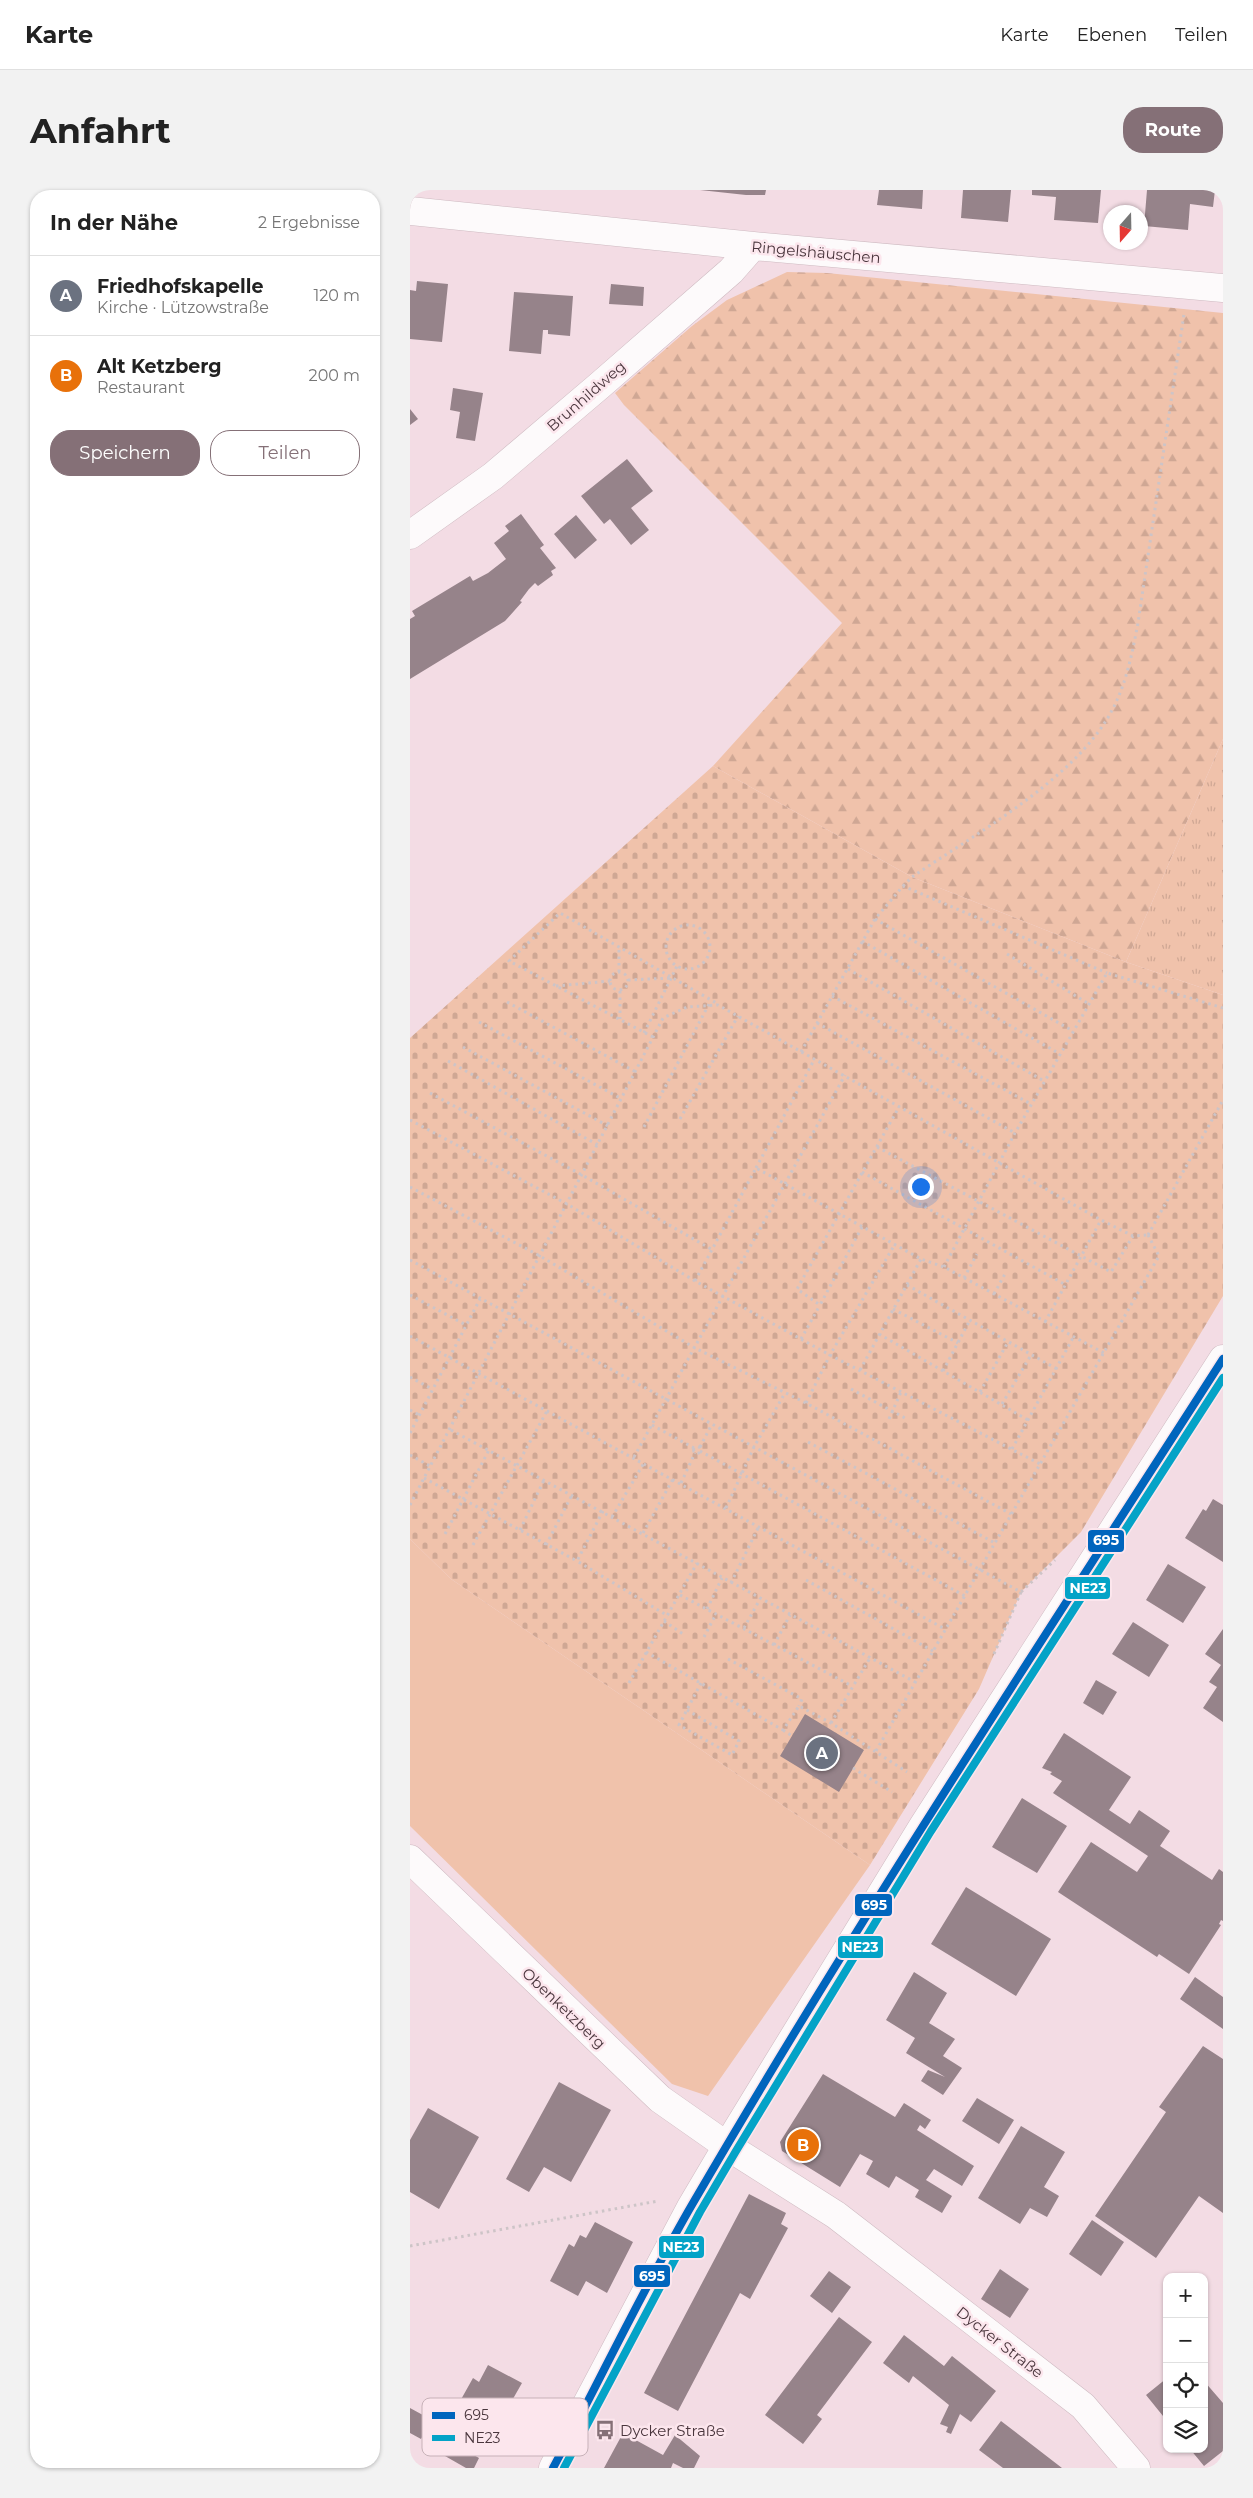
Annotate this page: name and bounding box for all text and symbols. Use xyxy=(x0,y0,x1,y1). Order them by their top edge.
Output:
text: Karte xyxy=(25,20,93,49)
text: Karte xyxy=(1000,24,1049,46)
text: Ebenen xyxy=(1077,24,1147,46)
text: Teilen xyxy=(1175,24,1228,46)
button: Route xyxy=(1123,107,1223,153)
text: Anfahrt xyxy=(30,109,171,152)
north arrow xyxy=(1103,205,1148,250)
text: In der Nähe xyxy=(50,210,178,235)
text: 2 Ergebnisse xyxy=(258,213,360,232)
street label: Ringelshäuschen xyxy=(751,237,881,267)
text: Friedhofskapelle xyxy=(97,275,264,298)
text: A xyxy=(60,286,72,305)
text: 120 m xyxy=(313,286,360,305)
text: Kirche · Lützowstraße xyxy=(97,298,269,317)
text: Alt Ketzberg xyxy=(97,355,222,378)
street label: Brunhildweg xyxy=(543,357,629,435)
text: B xyxy=(60,366,72,385)
text: 200 m xyxy=(309,366,360,385)
text: Restaurant xyxy=(97,378,185,397)
button: Speichern xyxy=(50,430,200,476)
button: Teilen xyxy=(210,430,360,476)
your location xyxy=(908,1174,934,1200)
line badge: 695 xyxy=(1087,1529,1125,1553)
text: 695 xyxy=(1093,1531,1119,1549)
line badge: NE23 xyxy=(1064,1576,1111,1600)
text: NE23 xyxy=(1069,1579,1107,1597)
pin: A xyxy=(806,1734,838,1772)
line badge: 695 xyxy=(854,1893,893,1917)
text: 695 xyxy=(861,1896,887,1914)
line badge: NE23 xyxy=(837,1935,884,1959)
text: NE23 xyxy=(841,1938,879,1956)
street label: Obenketzberg xyxy=(518,1963,610,2053)
pin: B xyxy=(787,2126,819,2164)
line badge: NE23 xyxy=(658,2235,705,2259)
text: NE23 xyxy=(662,2238,700,2256)
line badge: 695 xyxy=(633,2264,671,2288)
text: 695 xyxy=(639,2267,665,2285)
map controls xyxy=(1163,2273,1208,2453)
button: + xyxy=(1163,2273,1208,2318)
street label: Dycker Straße xyxy=(953,2302,1047,2382)
button: − xyxy=(1163,2318,1208,2363)
button: locate xyxy=(1163,2363,1208,2408)
legend xyxy=(422,2398,588,2456)
text: 695 xyxy=(464,2406,489,2424)
button: layers xyxy=(1163,2408,1208,2453)
bus stop icon: Dycker Straße xyxy=(594,2419,616,2441)
place label: Dycker Straße xyxy=(620,2421,725,2440)
text: NE23 xyxy=(464,2429,501,2447)

